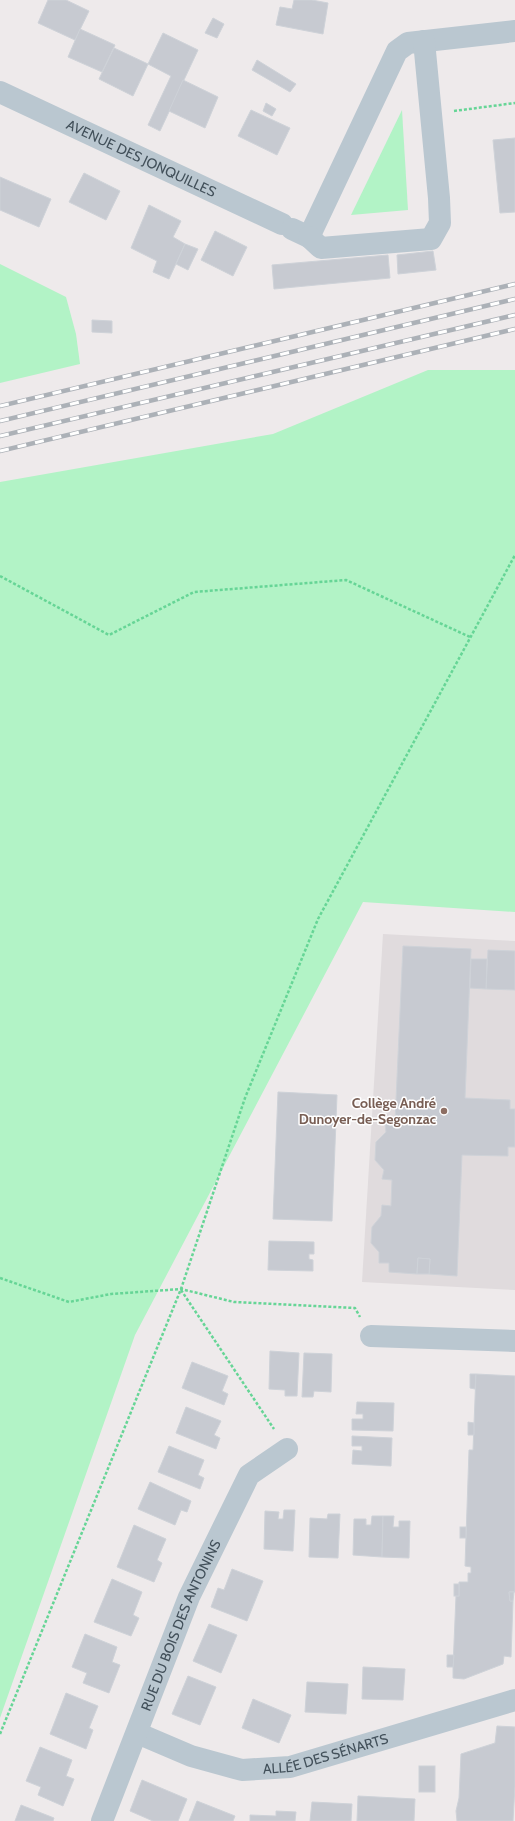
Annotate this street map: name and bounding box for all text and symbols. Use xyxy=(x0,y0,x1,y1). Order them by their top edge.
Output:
street label: AVENUE DES JONQUILLES xyxy=(64,115,219,201)
place label: Collège André Dunoyer-de-Segonzac xyxy=(299,1094,437,1128)
marker: Collège André Dunoyer-de-Segonzac xyxy=(439,1106,449,1116)
street label: RUE DU BOIS DES ANTONINS xyxy=(137,1537,225,1713)
street label: ALLÉE DES SÉNARTS xyxy=(262,1729,390,1778)

